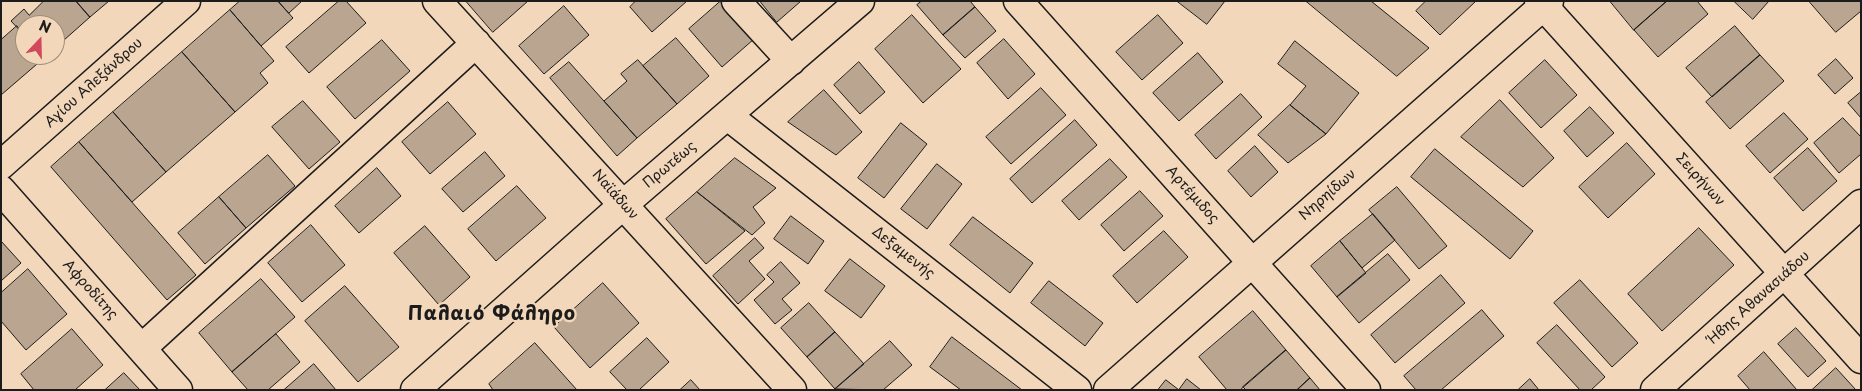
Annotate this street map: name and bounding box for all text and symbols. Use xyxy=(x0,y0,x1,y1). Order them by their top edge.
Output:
north arrow xyxy=(15,15,65,65)
text: N xyxy=(36,15,54,38)
street label: Αγίου Αλεξάνδρου xyxy=(42,35,146,131)
street label: Πρωτέως xyxy=(640,138,700,192)
street label: Σειρήνων xyxy=(1672,150,1728,210)
street label: Αρτέμιδος xyxy=(1162,163,1222,227)
street label: Νηρηίδων xyxy=(1296,166,1360,224)
street label: Ναϊάδων xyxy=(588,167,642,223)
street label: Δεξαμενής xyxy=(868,223,938,283)
street label: Ήβης Αθανασιάδου xyxy=(1705,248,1813,348)
street label: Αφροδίτης xyxy=(59,257,121,323)
district label: Παλαιό Φάληρο xyxy=(406,304,578,326)

